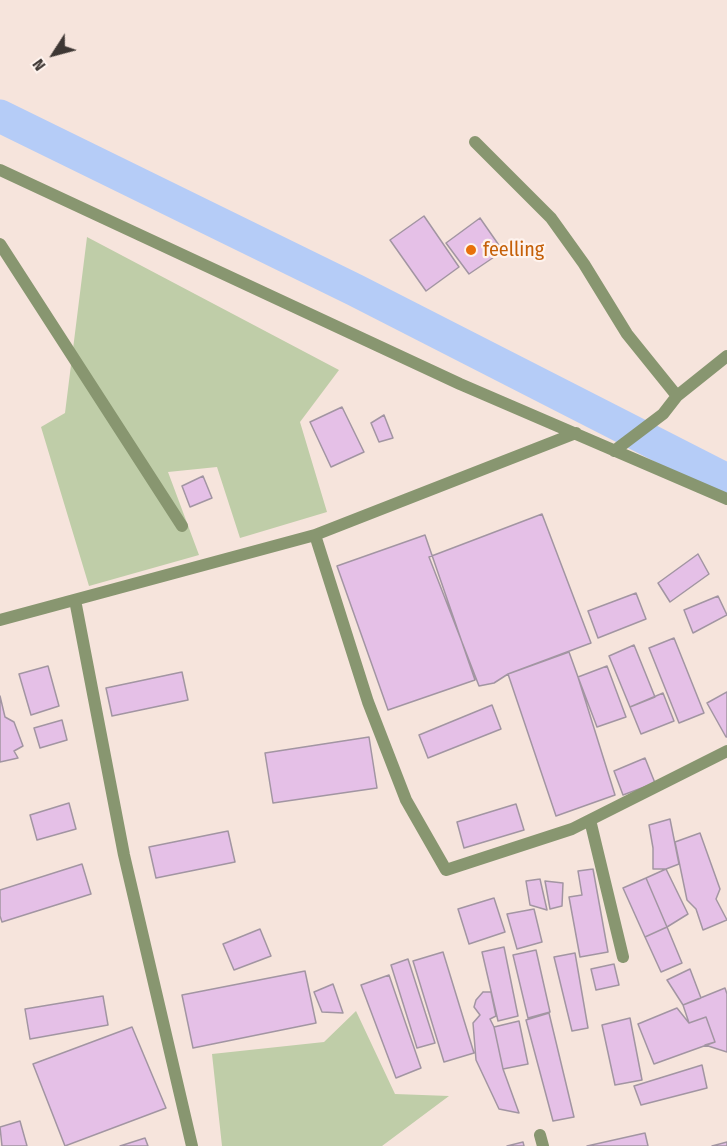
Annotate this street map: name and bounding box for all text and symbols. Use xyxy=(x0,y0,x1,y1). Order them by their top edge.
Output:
north arrow xyxy=(24,24,84,84)
text: N xyxy=(29,55,50,74)
place label: feelling xyxy=(483,238,544,262)
marker: feelling xyxy=(464,243,478,257)

